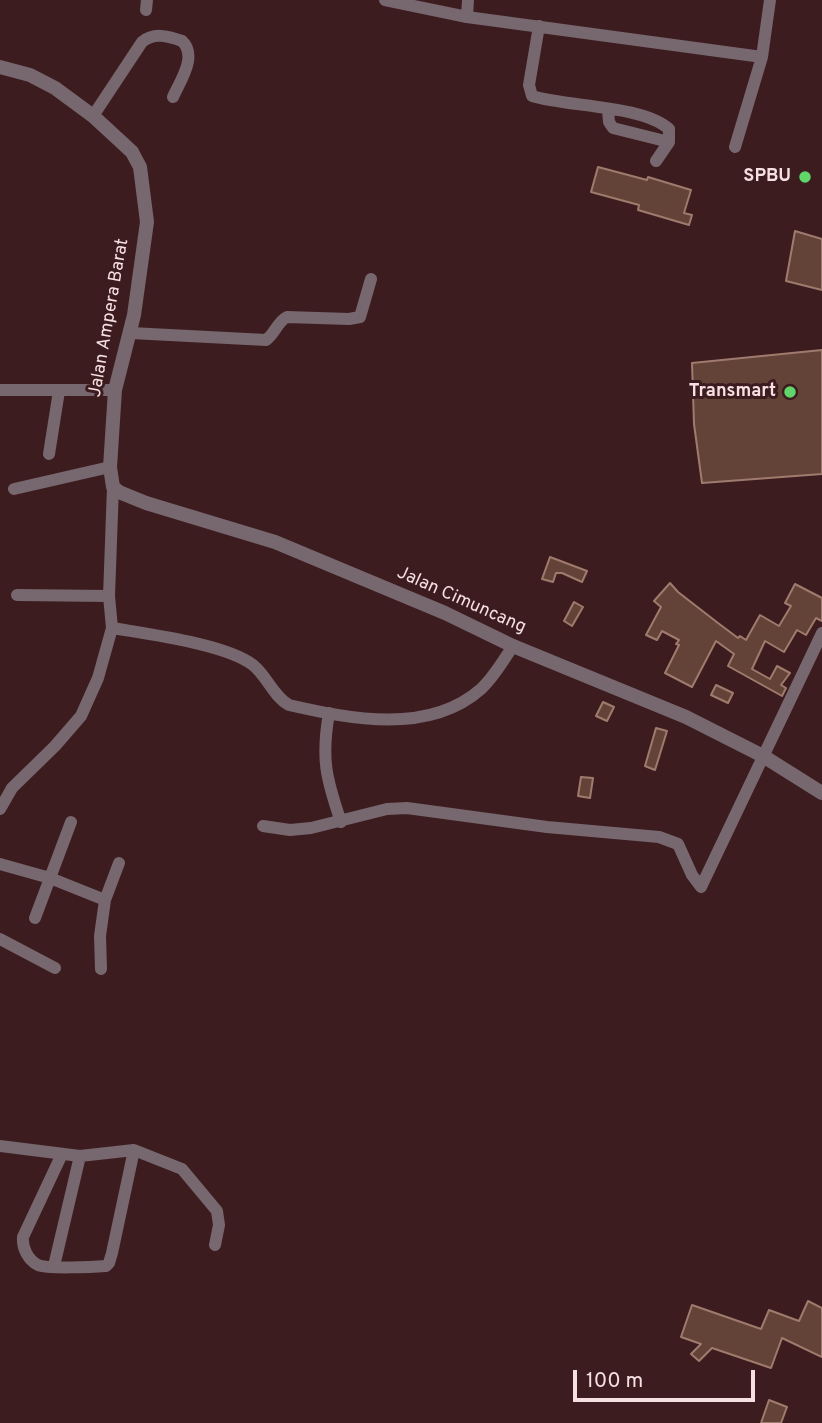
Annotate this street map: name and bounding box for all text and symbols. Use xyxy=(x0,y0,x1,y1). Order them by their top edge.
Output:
place label: SPBU xyxy=(743,166,791,188)
marker: SPBU xyxy=(797,169,813,185)
street label: Jalan Ampera Barat xyxy=(85,237,135,399)
place label: Transmart xyxy=(689,381,776,403)
marker: Transmart xyxy=(782,384,798,400)
street label: Jalan Cimuncang xyxy=(393,563,529,639)
scale bar xyxy=(577,1356,759,1400)
text: 100 m xyxy=(586,1368,643,1395)

